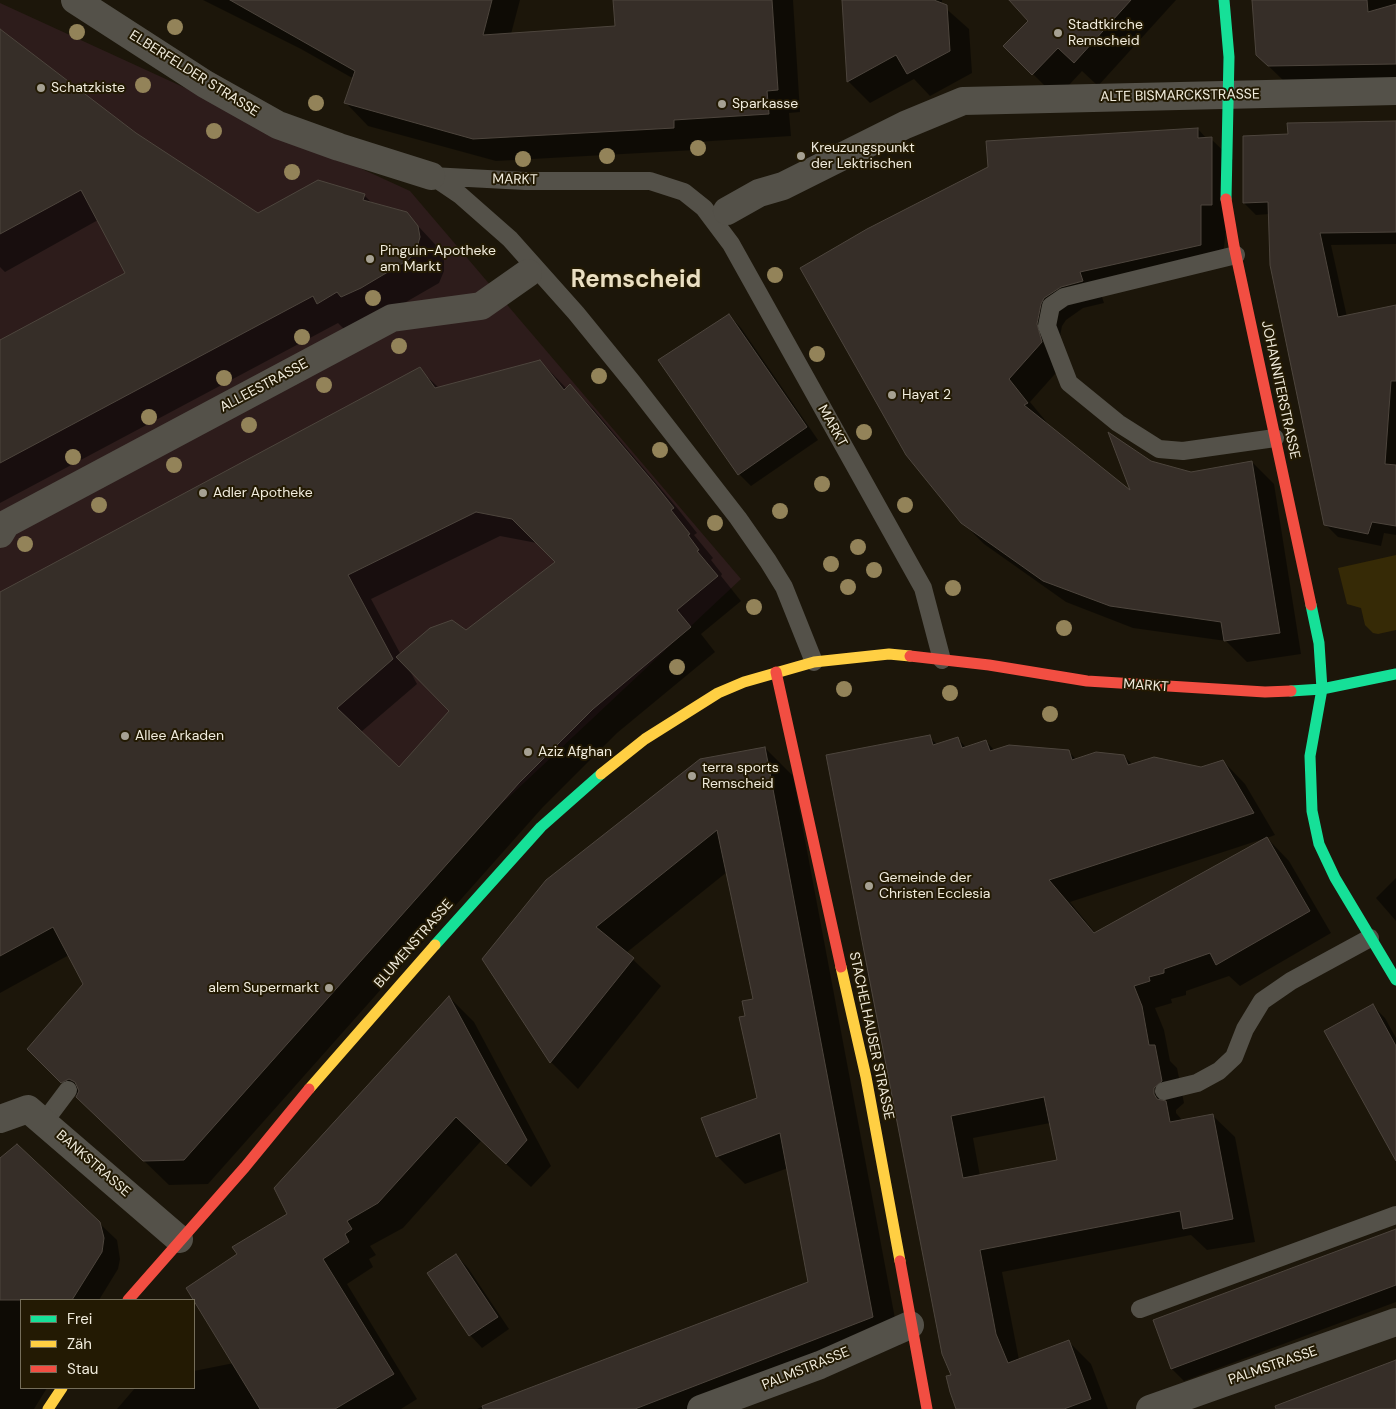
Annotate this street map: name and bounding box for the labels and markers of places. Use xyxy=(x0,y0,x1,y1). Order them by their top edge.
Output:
place label: Stadtkirche Remscheid xyxy=(1068,17,1143,49)
marker: Stadtkirche Remscheid xyxy=(1052,27,1064,39)
place label: Schatzkiste xyxy=(51,80,125,96)
marker: Schatzkiste xyxy=(35,82,47,94)
place label: Sparkasse xyxy=(732,96,798,112)
marker: Sparkasse xyxy=(716,98,728,110)
place label: Kreuzungspunkt der Lektrischen xyxy=(811,140,915,172)
marker: Kreuzungspunkt der Lektrischen xyxy=(795,150,807,162)
place label: Pinguin-Apotheke am Markt xyxy=(380,243,496,276)
marker: Pinguin-Apotheke am Markt xyxy=(364,253,376,265)
place label: Hayat 2 xyxy=(902,387,951,403)
marker: Hayat 2 xyxy=(886,389,898,401)
place label: Adler Apotheke xyxy=(213,485,313,501)
marker: Adler Apotheke xyxy=(197,487,209,499)
place label: Allee Arkaden xyxy=(135,728,224,744)
marker: Allee Arkaden xyxy=(119,730,131,742)
place label: Aziz Afghan xyxy=(538,744,612,760)
marker: Aziz Afghan xyxy=(522,746,534,758)
place label: terra sports Remscheid xyxy=(702,760,779,792)
marker: terra sports Remscheid xyxy=(686,770,698,782)
place label: Gemeinde der Christen Ecclesia xyxy=(879,870,990,902)
marker: Gemeinde der Christen Ecclesia xyxy=(863,880,875,892)
place label: alem Supermarkt xyxy=(208,980,319,996)
marker: alem Supermarkt xyxy=(323,982,335,994)

